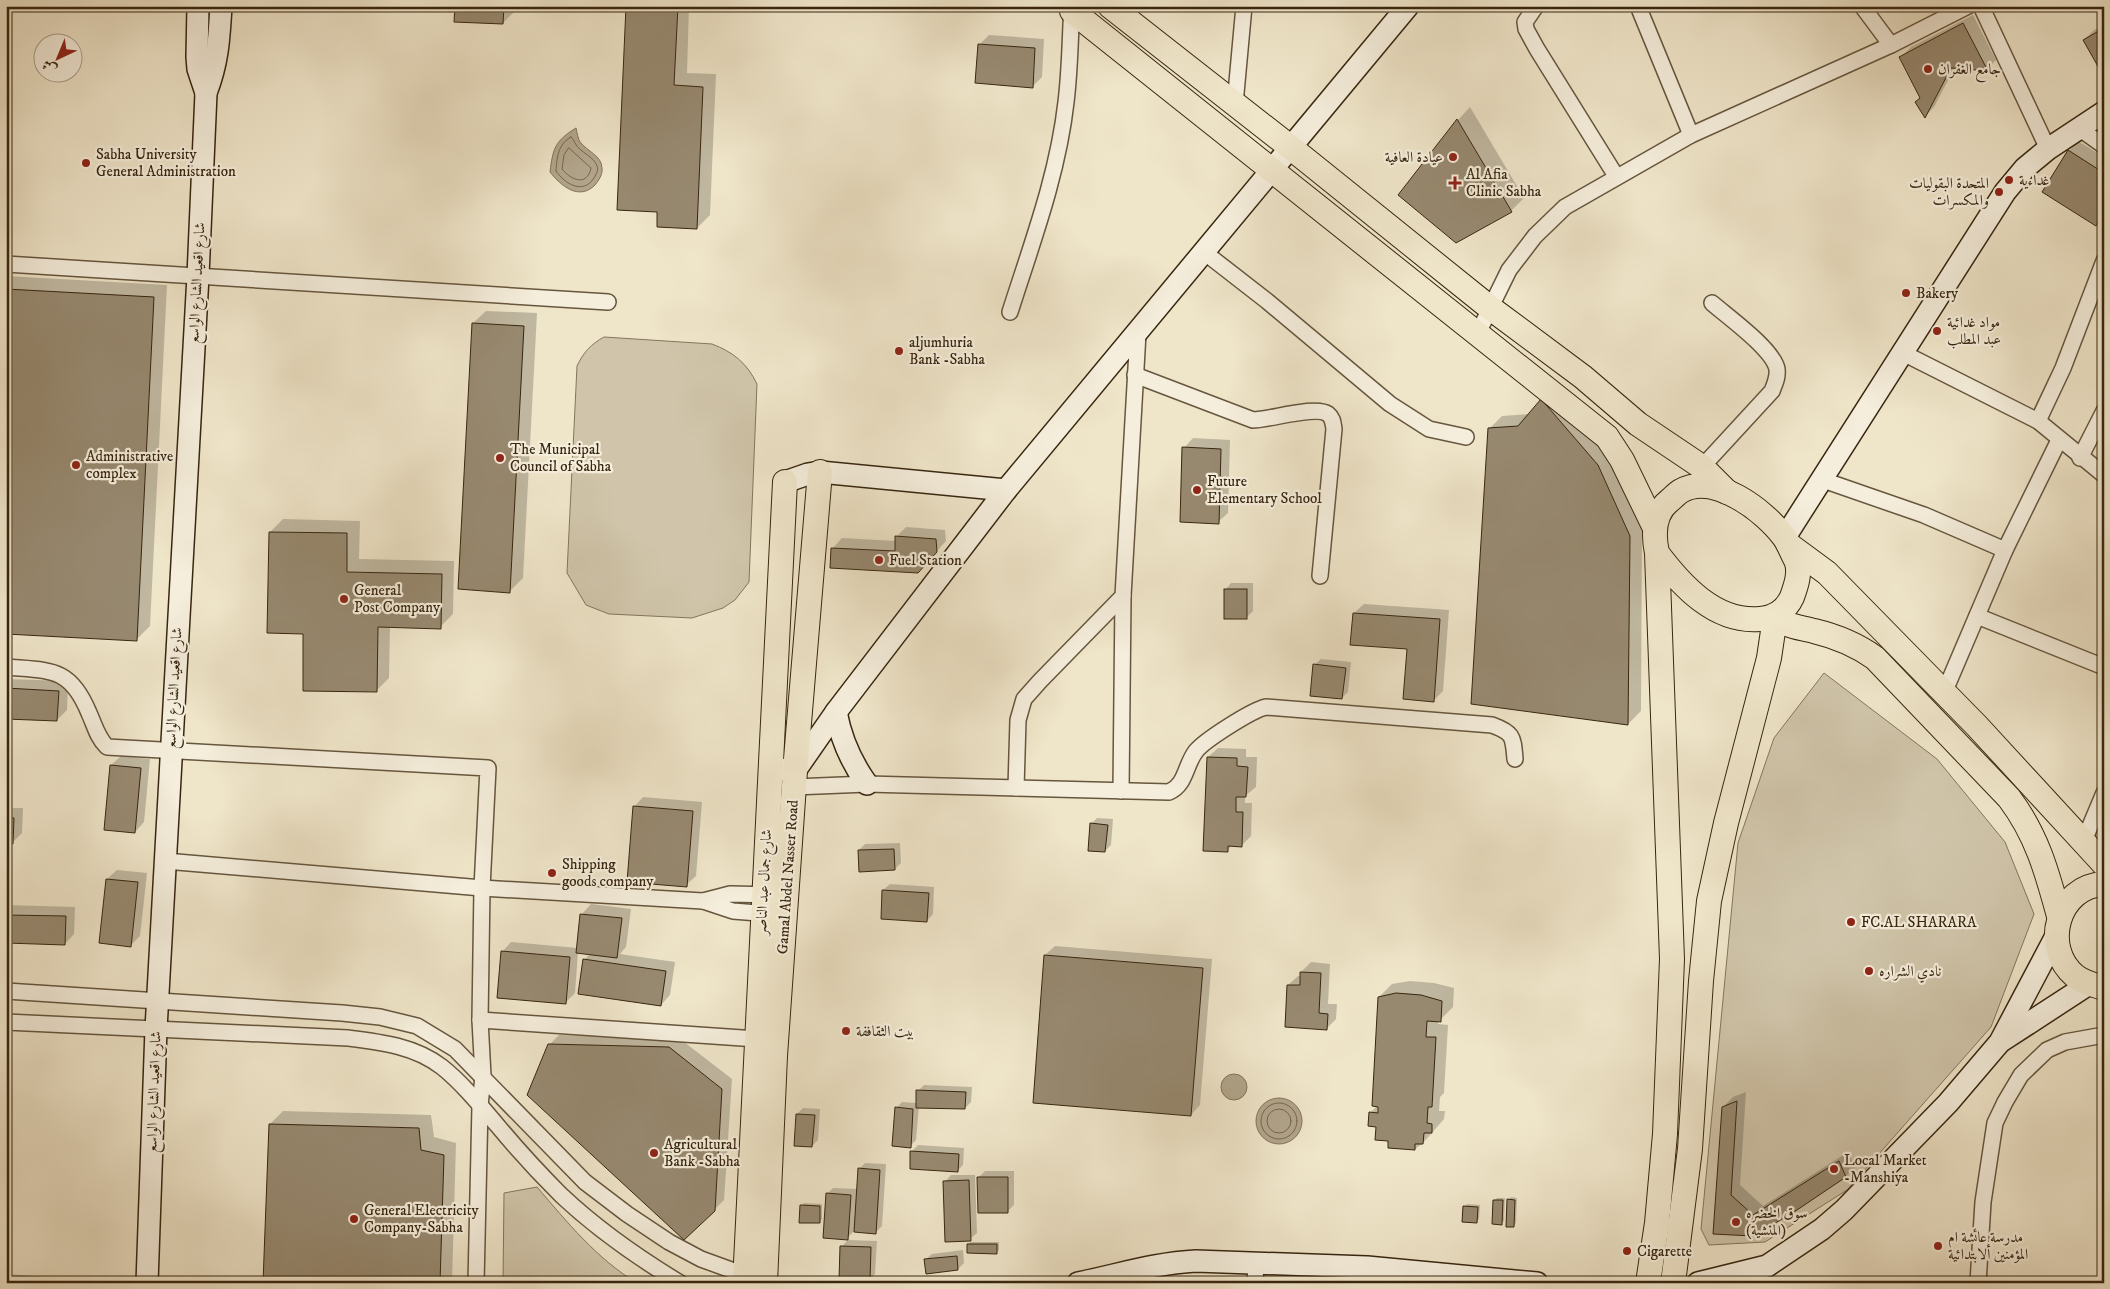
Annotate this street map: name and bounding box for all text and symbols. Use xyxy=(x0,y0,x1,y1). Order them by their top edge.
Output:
north arrow xyxy=(32,32,82,82)
text: ش xyxy=(38,55,61,78)
place label: جامع الغفران xyxy=(1938,60,2001,83)
marker: جامع الغفران xyxy=(1922,63,1934,75)
place label: Sabha University General Administration xyxy=(96,145,236,181)
place label: عيادة العافية xyxy=(1385,148,1443,167)
marker: عيادة العافية xyxy=(1447,151,1459,163)
marker: Sabha University General Administration xyxy=(80,157,92,169)
place label: Al Afia Clinic Sabha xyxy=(1466,165,1542,201)
place label: غداءية xyxy=(2019,171,2050,190)
place label: المتحدة البقوليات والمكسرات xyxy=(1909,174,1989,210)
marker: غداءية xyxy=(2003,174,2015,186)
marker: Al Afia Clinic Sabha xyxy=(1448,176,1462,190)
marker: المتحدة البقوليات والمكسرات xyxy=(1993,186,2005,198)
street label: شارع اقعيد الشارع الواسع xyxy=(184,222,214,344)
place label: Bakery xyxy=(1916,284,1959,303)
marker: Bakery xyxy=(1900,287,1912,299)
place label: مواد غدائية عبد المطلب xyxy=(1947,313,2001,349)
marker: مواد غدائية عبد المطلب xyxy=(1931,325,1943,337)
place label: aljumhuria Bank -Sabha xyxy=(909,333,985,369)
marker: aljumhuria Bank -Sabha xyxy=(893,345,905,357)
place label: The Municipal Council of Sabha xyxy=(510,440,612,476)
place label: Administrative complex xyxy=(86,447,173,483)
marker: The Municipal Council of Sabha xyxy=(494,452,506,464)
marker: Administrative complex xyxy=(70,459,82,471)
place label: Future Elementary School xyxy=(1207,472,1322,508)
marker: Future Elementary School xyxy=(1191,484,1203,496)
place label: Fuel Station xyxy=(889,551,962,570)
marker: Fuel Station xyxy=(873,554,885,566)
place label: General Post Company xyxy=(354,581,441,617)
marker: General Post Company xyxy=(338,593,350,605)
street label: شارع اقعيد الشارع الواسع xyxy=(161,627,191,749)
street label: Gamal Abdel Nasser Road xyxy=(773,799,803,955)
street label: شارع جمال عبد الناصر xyxy=(752,828,779,938)
place label: Shipping goods company xyxy=(562,855,654,891)
marker: Shipping goods company xyxy=(546,867,558,879)
place label: FC.AL SHARARA xyxy=(1861,913,1977,932)
marker: FC.AL SHARARA xyxy=(1845,916,1857,928)
place label: نادي الشراره xyxy=(1879,962,1942,983)
marker: نادي الشراره xyxy=(1863,965,1875,977)
place label: بيت الثقاففة xyxy=(856,1022,914,1041)
marker: بيت الثقاففة xyxy=(840,1025,852,1037)
street label: شارع اقعيد الشارع الواسع xyxy=(142,1031,170,1153)
place label: Agricultural Bank -Sabha xyxy=(664,1135,740,1171)
marker: Agricultural Bank -Sabha xyxy=(648,1147,660,1159)
place label: Local Market -Manshiya xyxy=(1844,1151,1927,1187)
marker: Local Market -Manshiya xyxy=(1828,1163,1840,1175)
place label: General Electricity Company-Sabha xyxy=(364,1201,479,1237)
place label: سوق الخضره (المنشية) xyxy=(1746,1204,1807,1240)
marker: General Electricity Company-Sabha xyxy=(348,1213,360,1225)
marker: سوق الخضره (المنشية) xyxy=(1730,1216,1742,1228)
place label: مدرسة عائشة ام المؤمنين ألابتدائية xyxy=(1948,1228,2028,1264)
marker: مدرسة عائشة ام المؤمنين ألابتدائية xyxy=(1932,1240,1944,1252)
place label: Cigarette xyxy=(1637,1242,1692,1261)
marker: Cigarette xyxy=(1621,1245,1633,1257)

